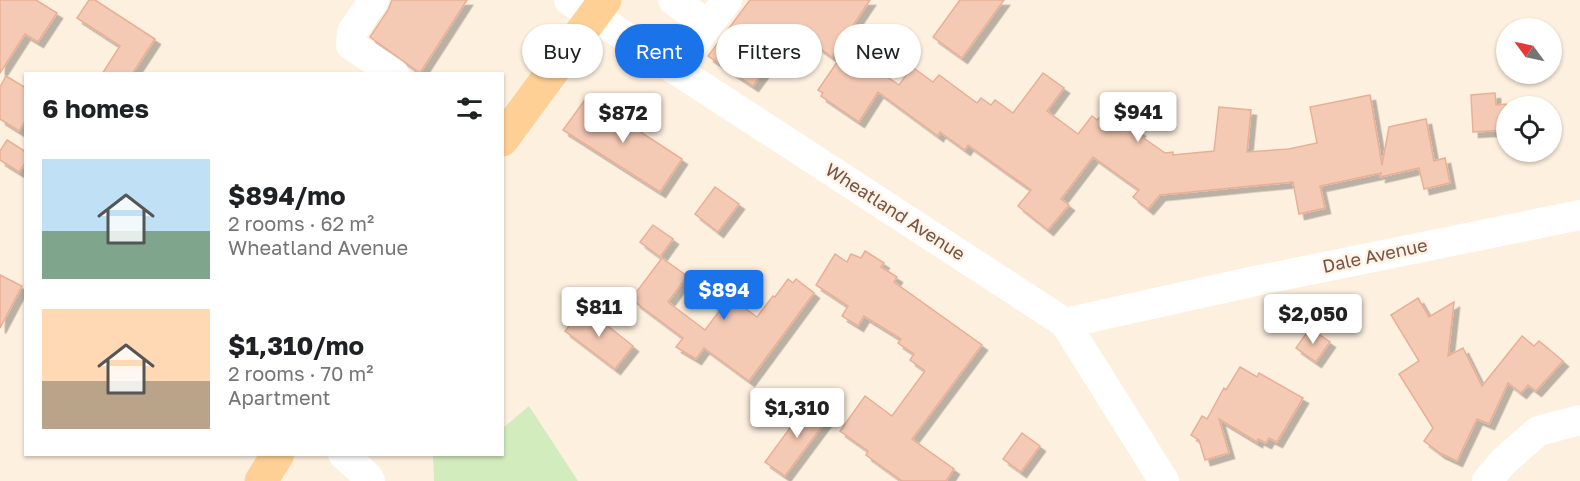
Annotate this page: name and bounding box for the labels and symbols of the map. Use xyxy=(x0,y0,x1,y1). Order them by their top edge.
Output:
north arrow xyxy=(1496,18,1562,84)
pin: $941 xyxy=(1102,92,1174,143)
pin: $872 xyxy=(587,93,659,144)
street label: Wheatland Avenue xyxy=(822,158,970,265)
street label: Dale Avenue xyxy=(1320,233,1429,277)
pin: $894 xyxy=(688,270,760,321)
pin: $811 xyxy=(563,287,635,338)
pin: $2,050 xyxy=(1264,294,1362,345)
pin: $1,310 xyxy=(748,388,846,439)

